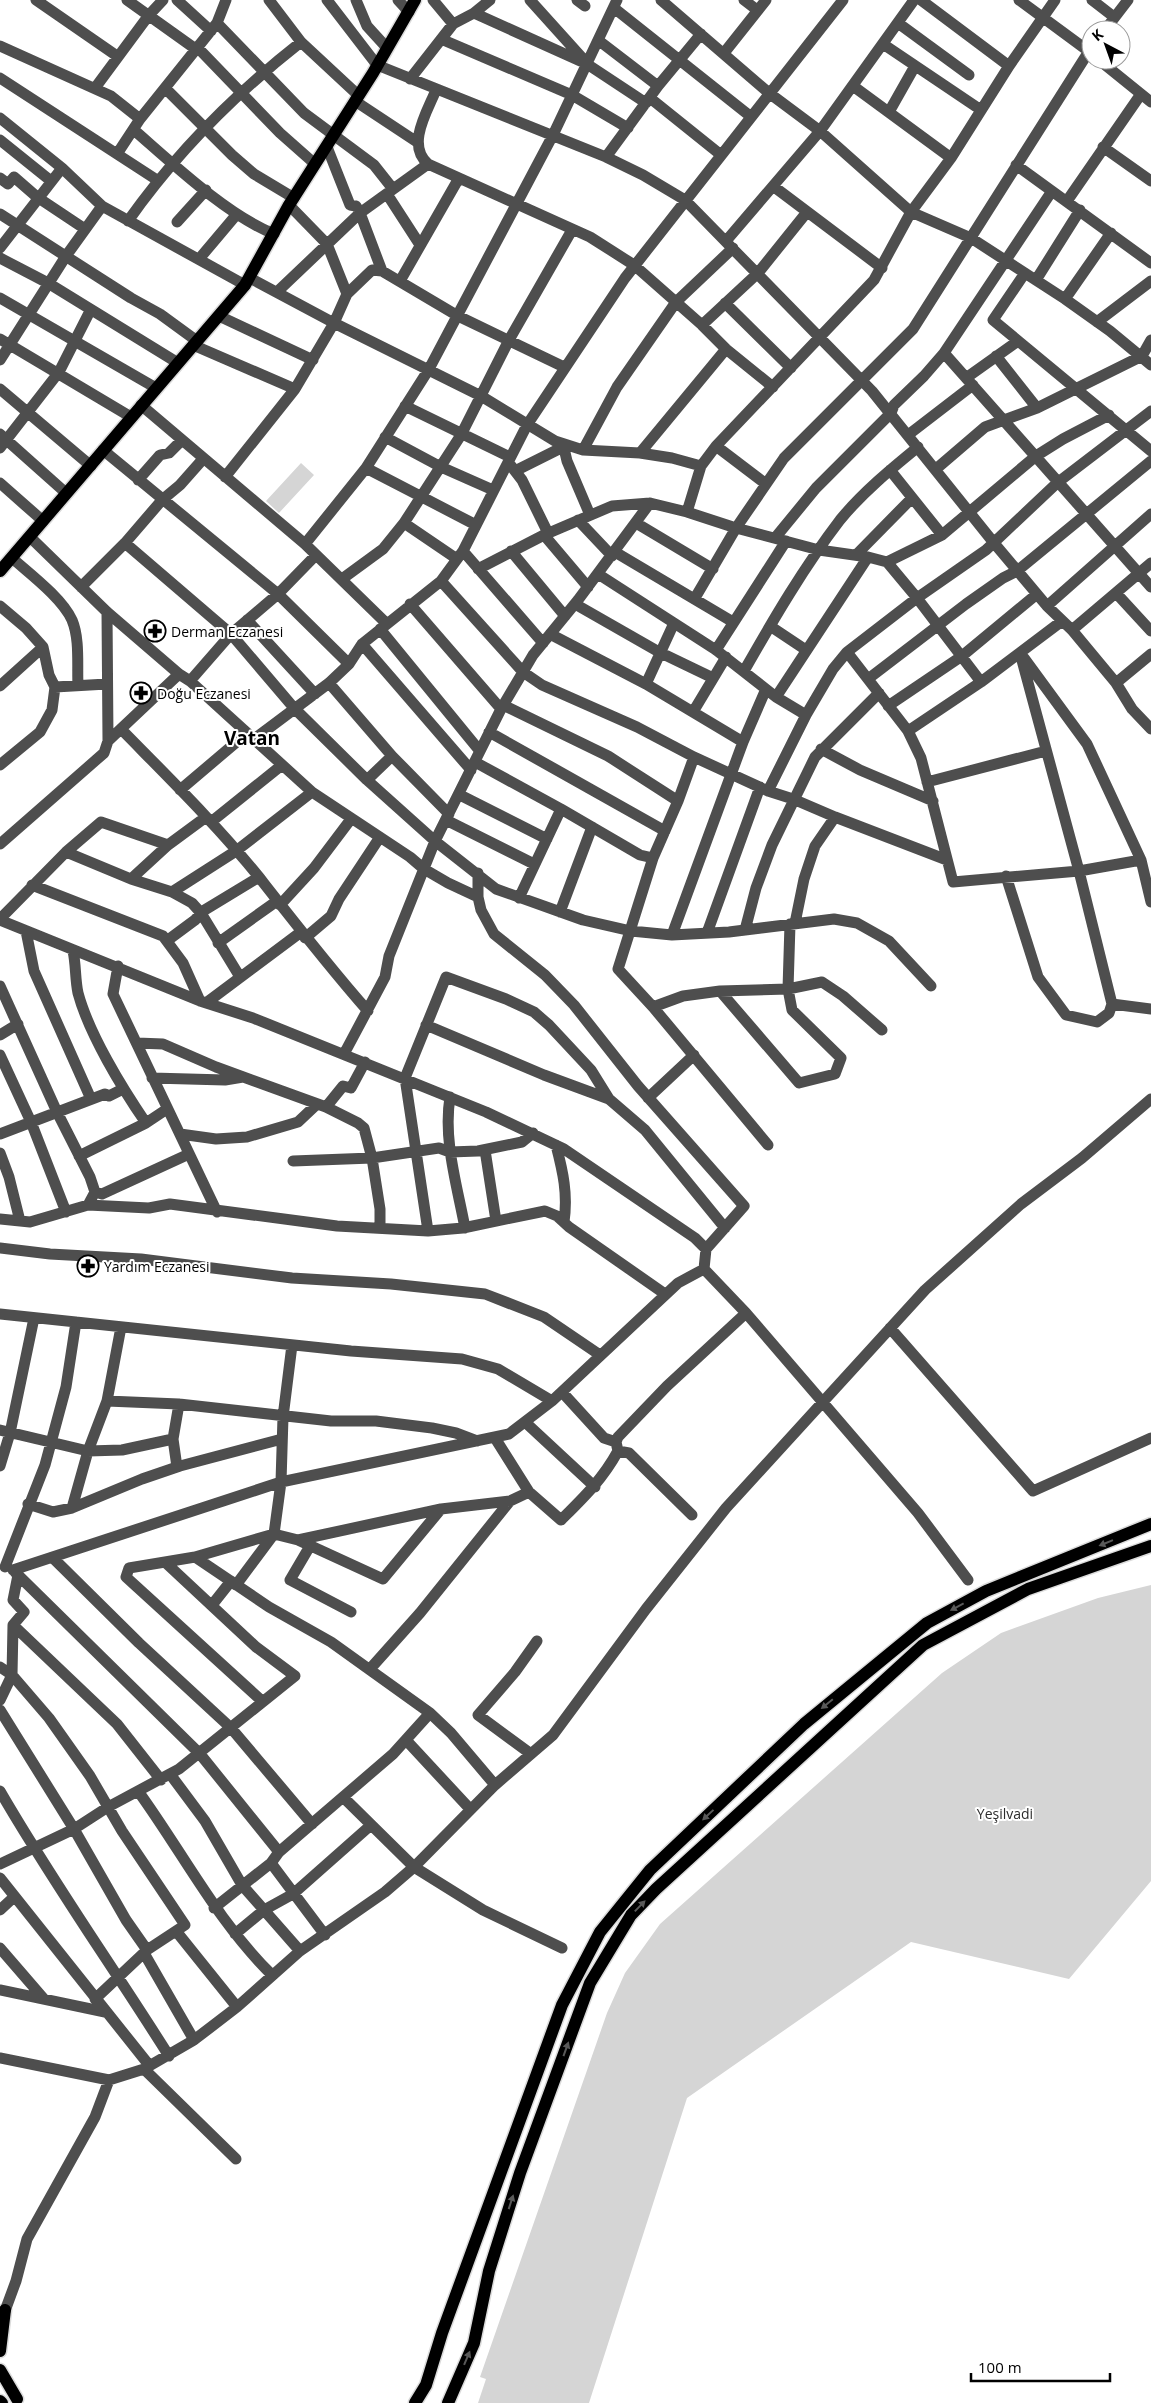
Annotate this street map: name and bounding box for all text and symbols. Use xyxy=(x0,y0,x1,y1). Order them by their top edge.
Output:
north arrow xyxy=(1081,20,1131,70)
text: K xyxy=(1087,24,1107,45)
pharmacy icon: Derman Eczanesi xyxy=(143,619,167,643)
place label: Derman Eczanesi xyxy=(171,622,283,641)
pharmacy icon: Doğu Eczanesi xyxy=(129,681,153,705)
place label: Doğu Eczanesi xyxy=(157,684,251,703)
district label: Vatan xyxy=(224,725,280,751)
pharmacy icon: Yardım Eczanesi xyxy=(76,1254,100,1278)
place label: Yardım Eczanesi xyxy=(104,1257,210,1276)
one-way arrow xyxy=(1099,1539,1113,1547)
one-way arrow xyxy=(950,1603,964,1611)
one-way arrow xyxy=(821,1699,834,1710)
park label: Yeşilvadi xyxy=(977,1804,1033,1823)
one-way arrow xyxy=(702,1809,714,1821)
one-way arrow xyxy=(634,1900,646,1912)
one-way arrow xyxy=(562,2041,570,2056)
one-way arrow xyxy=(508,2195,515,2210)
one-way arrow xyxy=(463,2350,471,2365)
scale bar xyxy=(971,2350,1110,2382)
text: 100 m xyxy=(978,2357,1022,2377)

